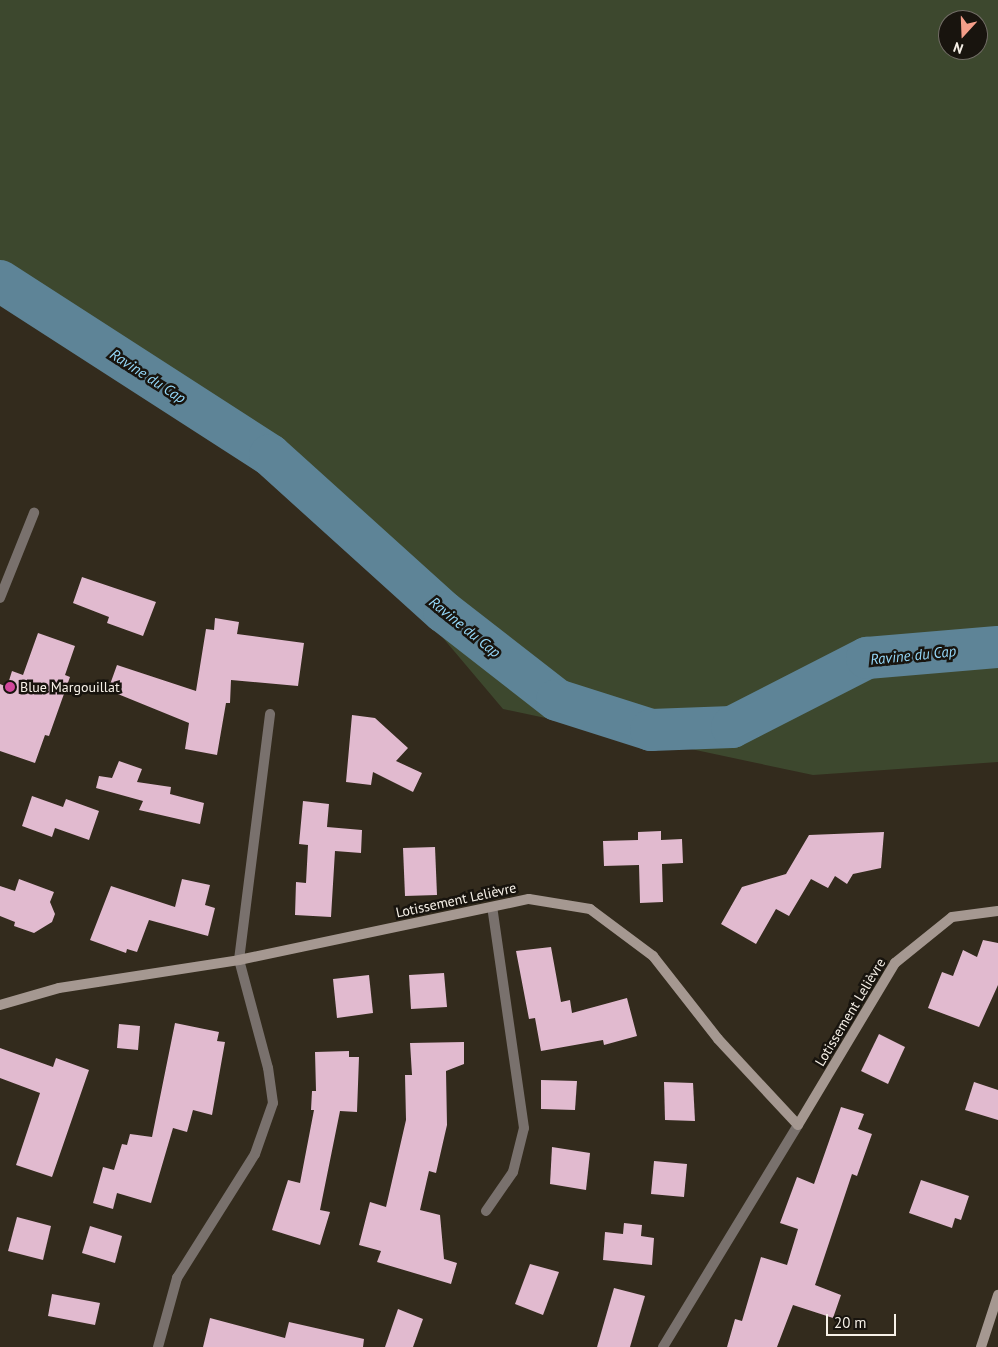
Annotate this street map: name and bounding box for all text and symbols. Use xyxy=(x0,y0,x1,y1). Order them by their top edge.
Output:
north arrow xyxy=(938,10,988,60)
text: N xyxy=(951,38,966,58)
water label: Ravine du Cap xyxy=(107,345,189,407)
water label: Ravine du Cap xyxy=(426,593,504,661)
water label: Ravine du Cap xyxy=(869,642,957,668)
place label: Blue Margouillat xyxy=(20,679,120,695)
marker: Blue Margouillat xyxy=(4,681,16,693)
street label: Lotissement Lelièvre xyxy=(394,879,518,921)
street label: Lotissement Lelièvre xyxy=(811,955,889,1069)
scale bar xyxy=(828,1304,898,1336)
text: 20 m xyxy=(834,1313,867,1332)

